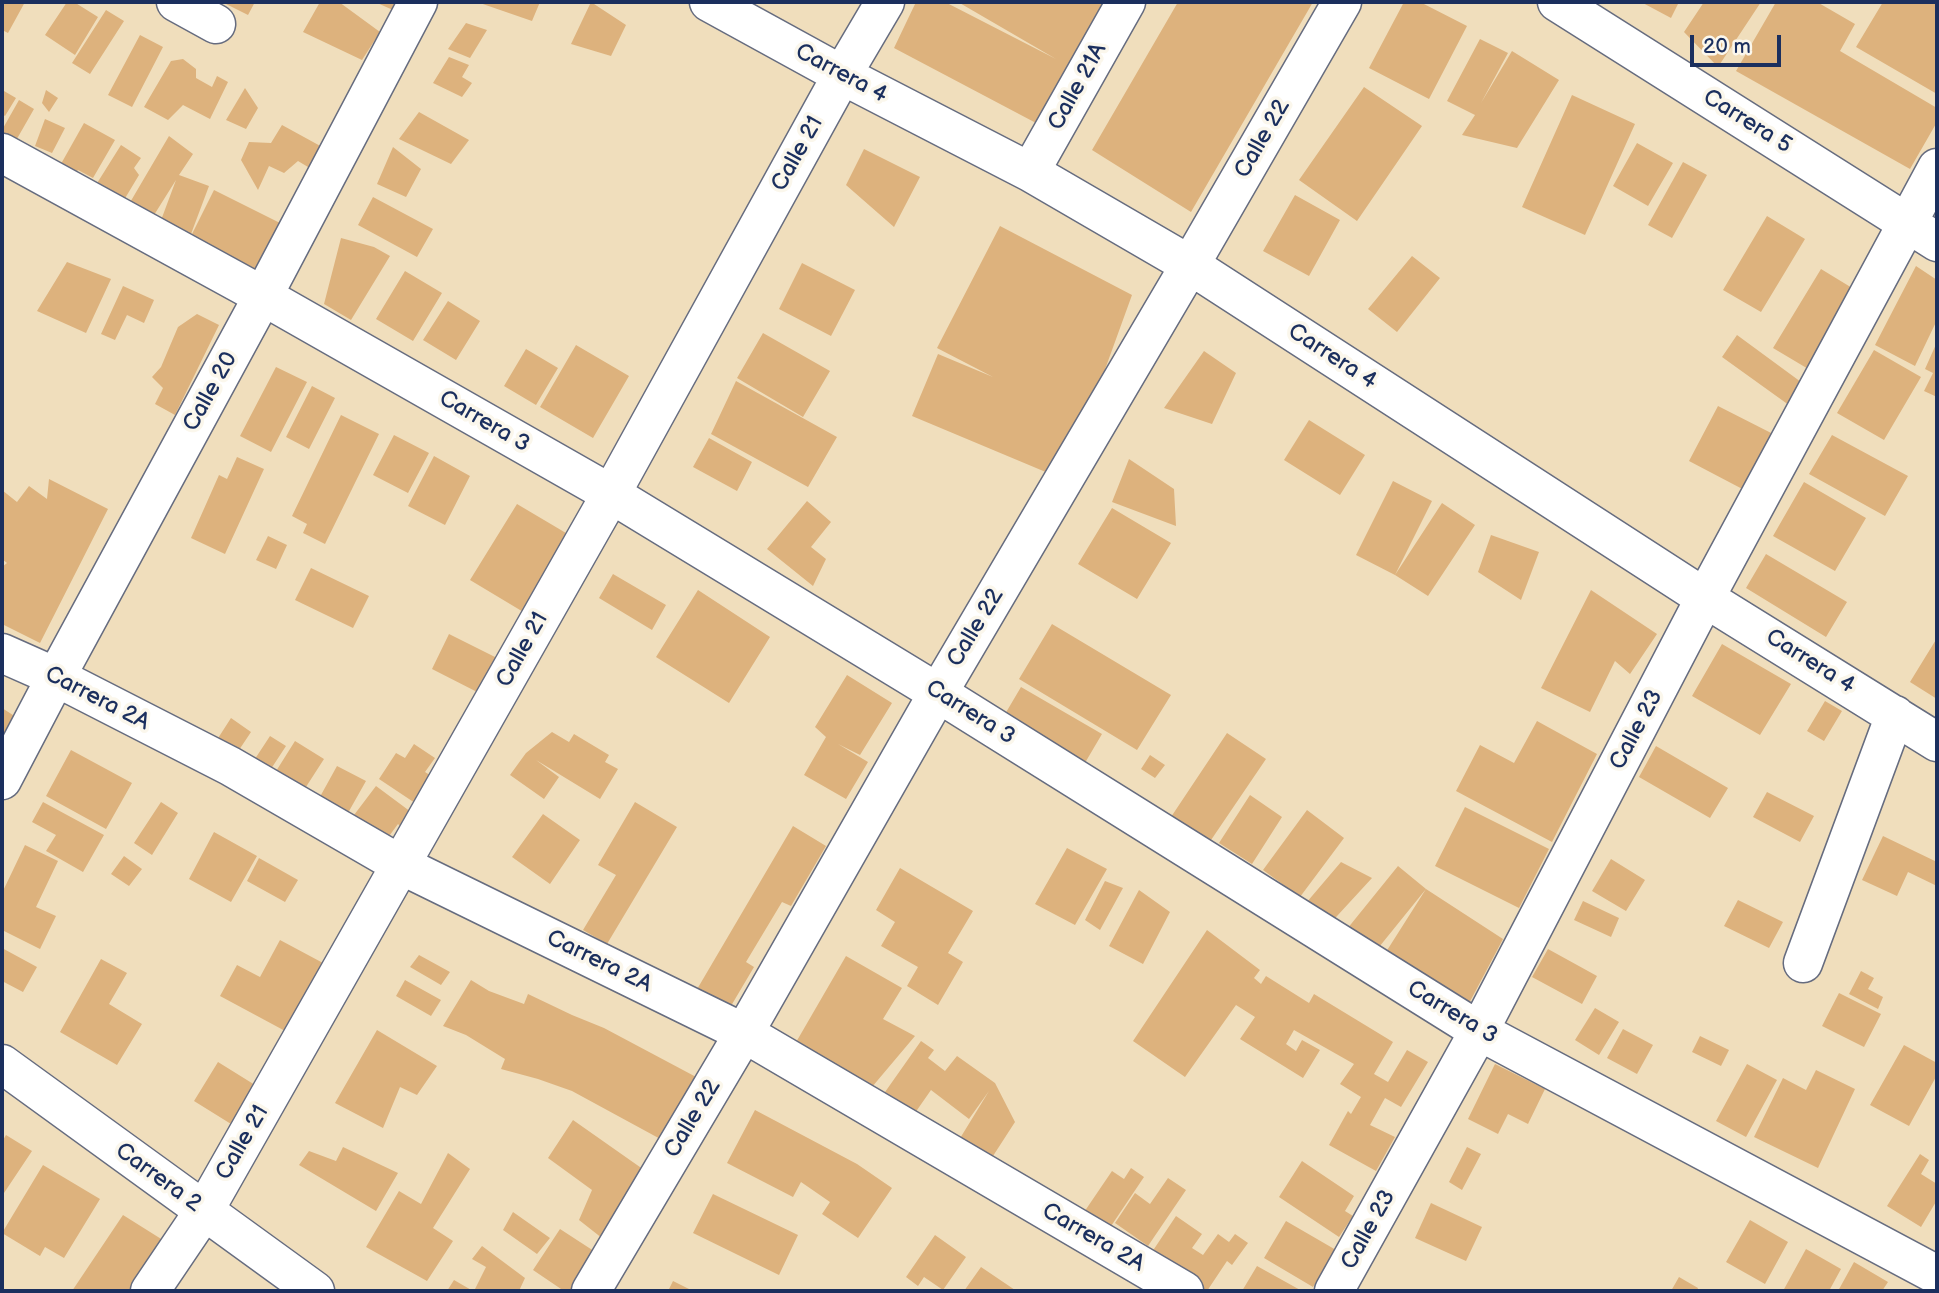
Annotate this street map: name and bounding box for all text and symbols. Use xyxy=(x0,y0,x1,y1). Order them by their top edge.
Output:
scale bar xyxy=(1694,21,1785,65)
text: 20 m xyxy=(1703,34,1751,59)
street label: Carrera 4 xyxy=(790,38,892,110)
street label: Calle 21A xyxy=(1043,39,1113,135)
street label: Carrera 5 xyxy=(1698,84,1796,160)
street label: Calle 22 xyxy=(1229,95,1297,183)
street label: Calle 21 xyxy=(766,112,830,196)
street label: Carrera 4 xyxy=(1282,318,1382,396)
street label: Calle 20 xyxy=(178,348,244,436)
street label: Carrera 3 xyxy=(434,385,534,459)
street label: Calle 22 xyxy=(942,584,1010,672)
street label: Calle 21 xyxy=(491,608,555,692)
street label: Carrera 4 xyxy=(1760,624,1860,700)
street label: Carrera 2A xyxy=(40,661,154,737)
street label: Carrera 3 xyxy=(920,675,1020,751)
street label: Calle 23 xyxy=(1604,685,1670,775)
street label: Carrera 2A xyxy=(542,925,656,999)
street label: Carrera 3 xyxy=(1402,975,1502,1051)
street label: Calle 22 xyxy=(659,1075,727,1163)
street label: Calle 21 xyxy=(211,1101,275,1185)
street label: Carrera 2 xyxy=(110,1138,206,1218)
street label: Calle 23 xyxy=(1336,1185,1402,1275)
street label: Carrera 2A xyxy=(1037,1198,1149,1278)

